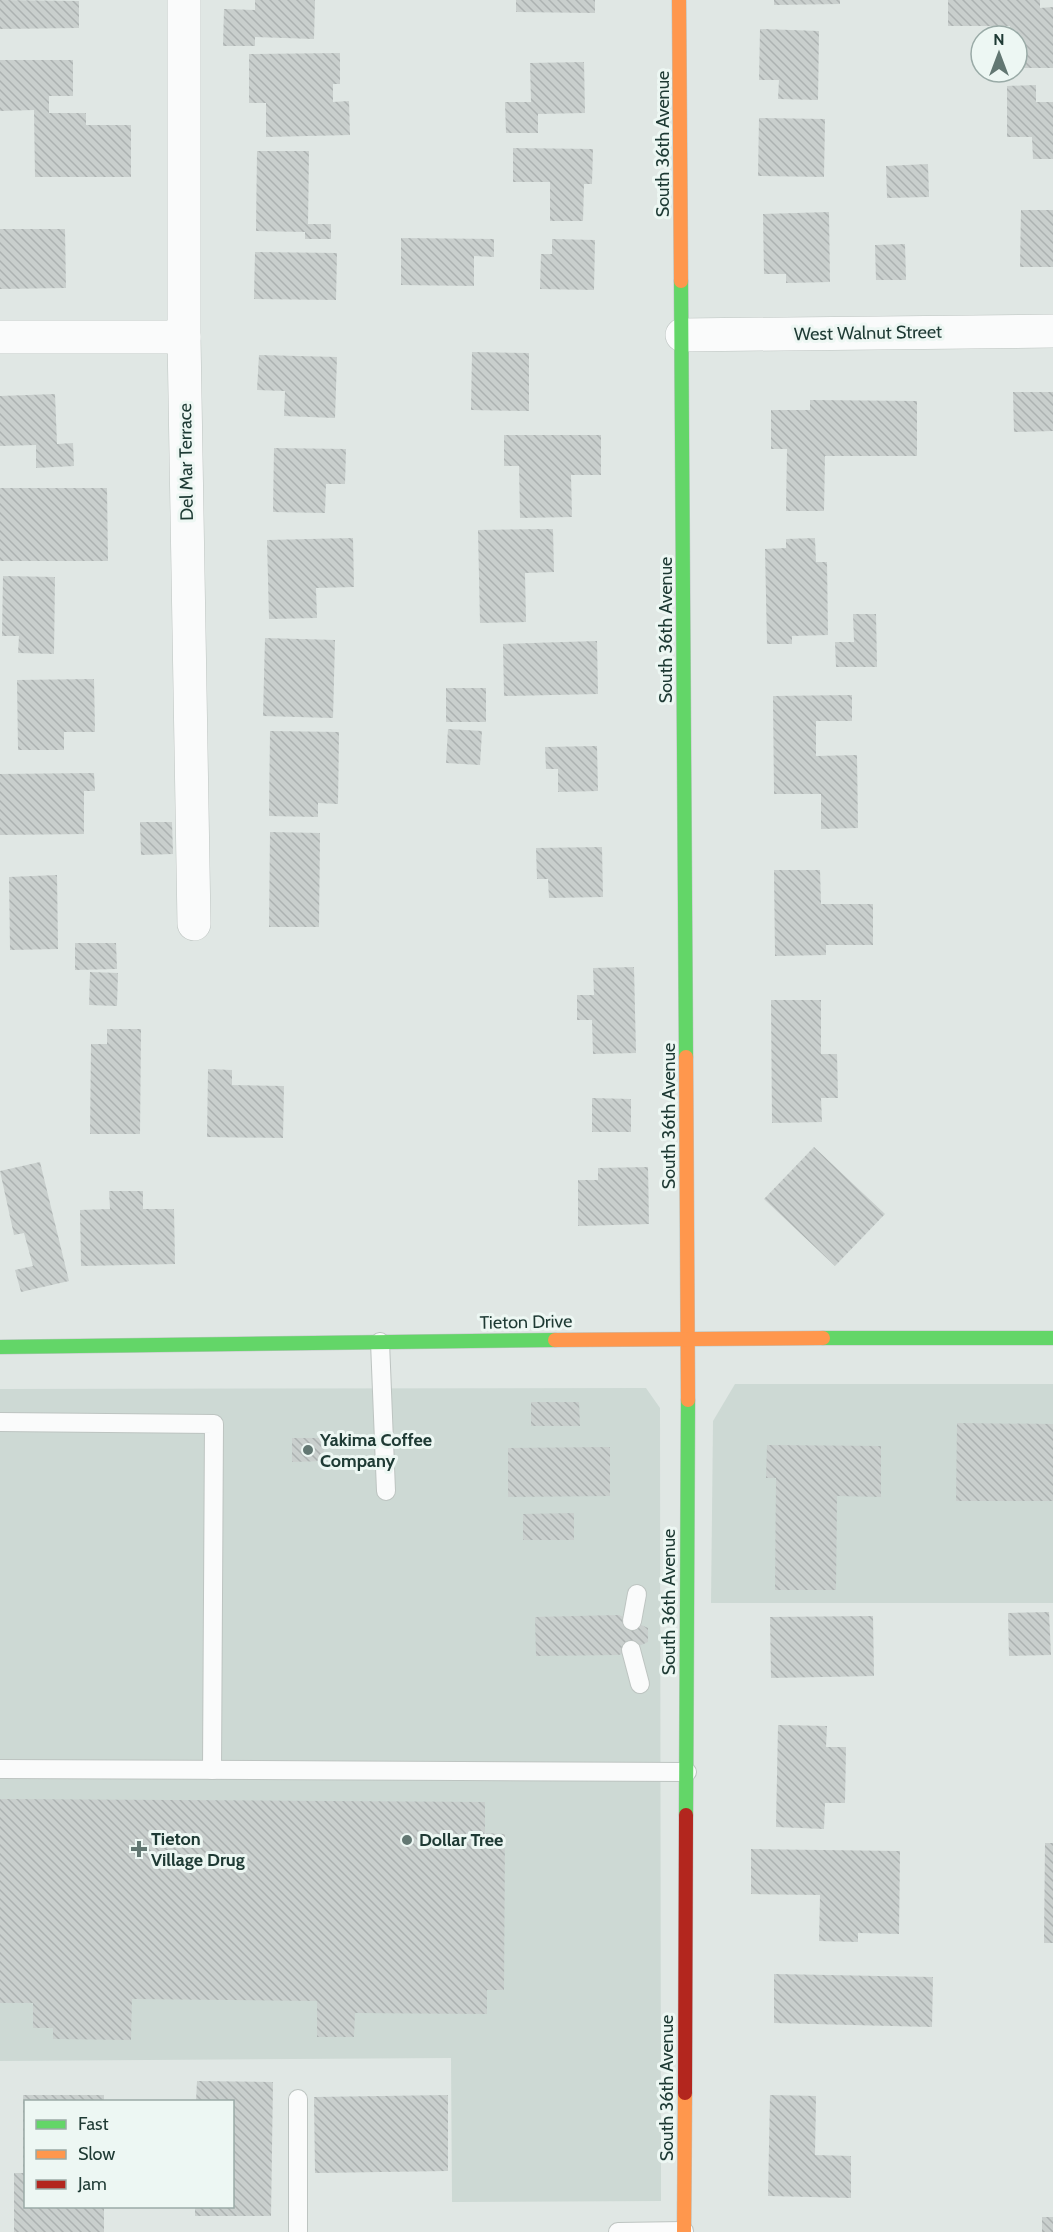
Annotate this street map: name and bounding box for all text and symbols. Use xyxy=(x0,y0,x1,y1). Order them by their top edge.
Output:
north arrow xyxy=(969,24,1029,84)
text: N xyxy=(993,30,1005,49)
street label: South 36th Avenue xyxy=(652,71,674,217)
street label: West Walnut Street xyxy=(794,321,942,345)
street label: Del Mar Terrace xyxy=(174,403,198,521)
street label: South 36th Avenue xyxy=(655,557,677,703)
street label: South 36th Avenue xyxy=(658,1043,680,1189)
street label: Tieton Drive xyxy=(479,1310,573,1334)
place label: Yakima Coffee Company xyxy=(319,1429,432,1472)
marker: Yakima Coffee Company xyxy=(301,1443,315,1457)
street label: South 36th Avenue xyxy=(658,1529,680,1675)
place label: Tieton Village Drug xyxy=(151,1828,245,1871)
place label: Dollar Tree xyxy=(419,1829,503,1851)
marker: Dollar Tree xyxy=(400,1833,414,1847)
marker: Tieton Village Drug xyxy=(132,1842,146,1856)
street label: South 36th Avenue xyxy=(656,2015,678,2161)
legend xyxy=(24,2100,234,2208)
text: Fast xyxy=(78,2113,109,2135)
text: Slow xyxy=(78,2143,115,2165)
text: Jam xyxy=(77,2173,107,2195)

